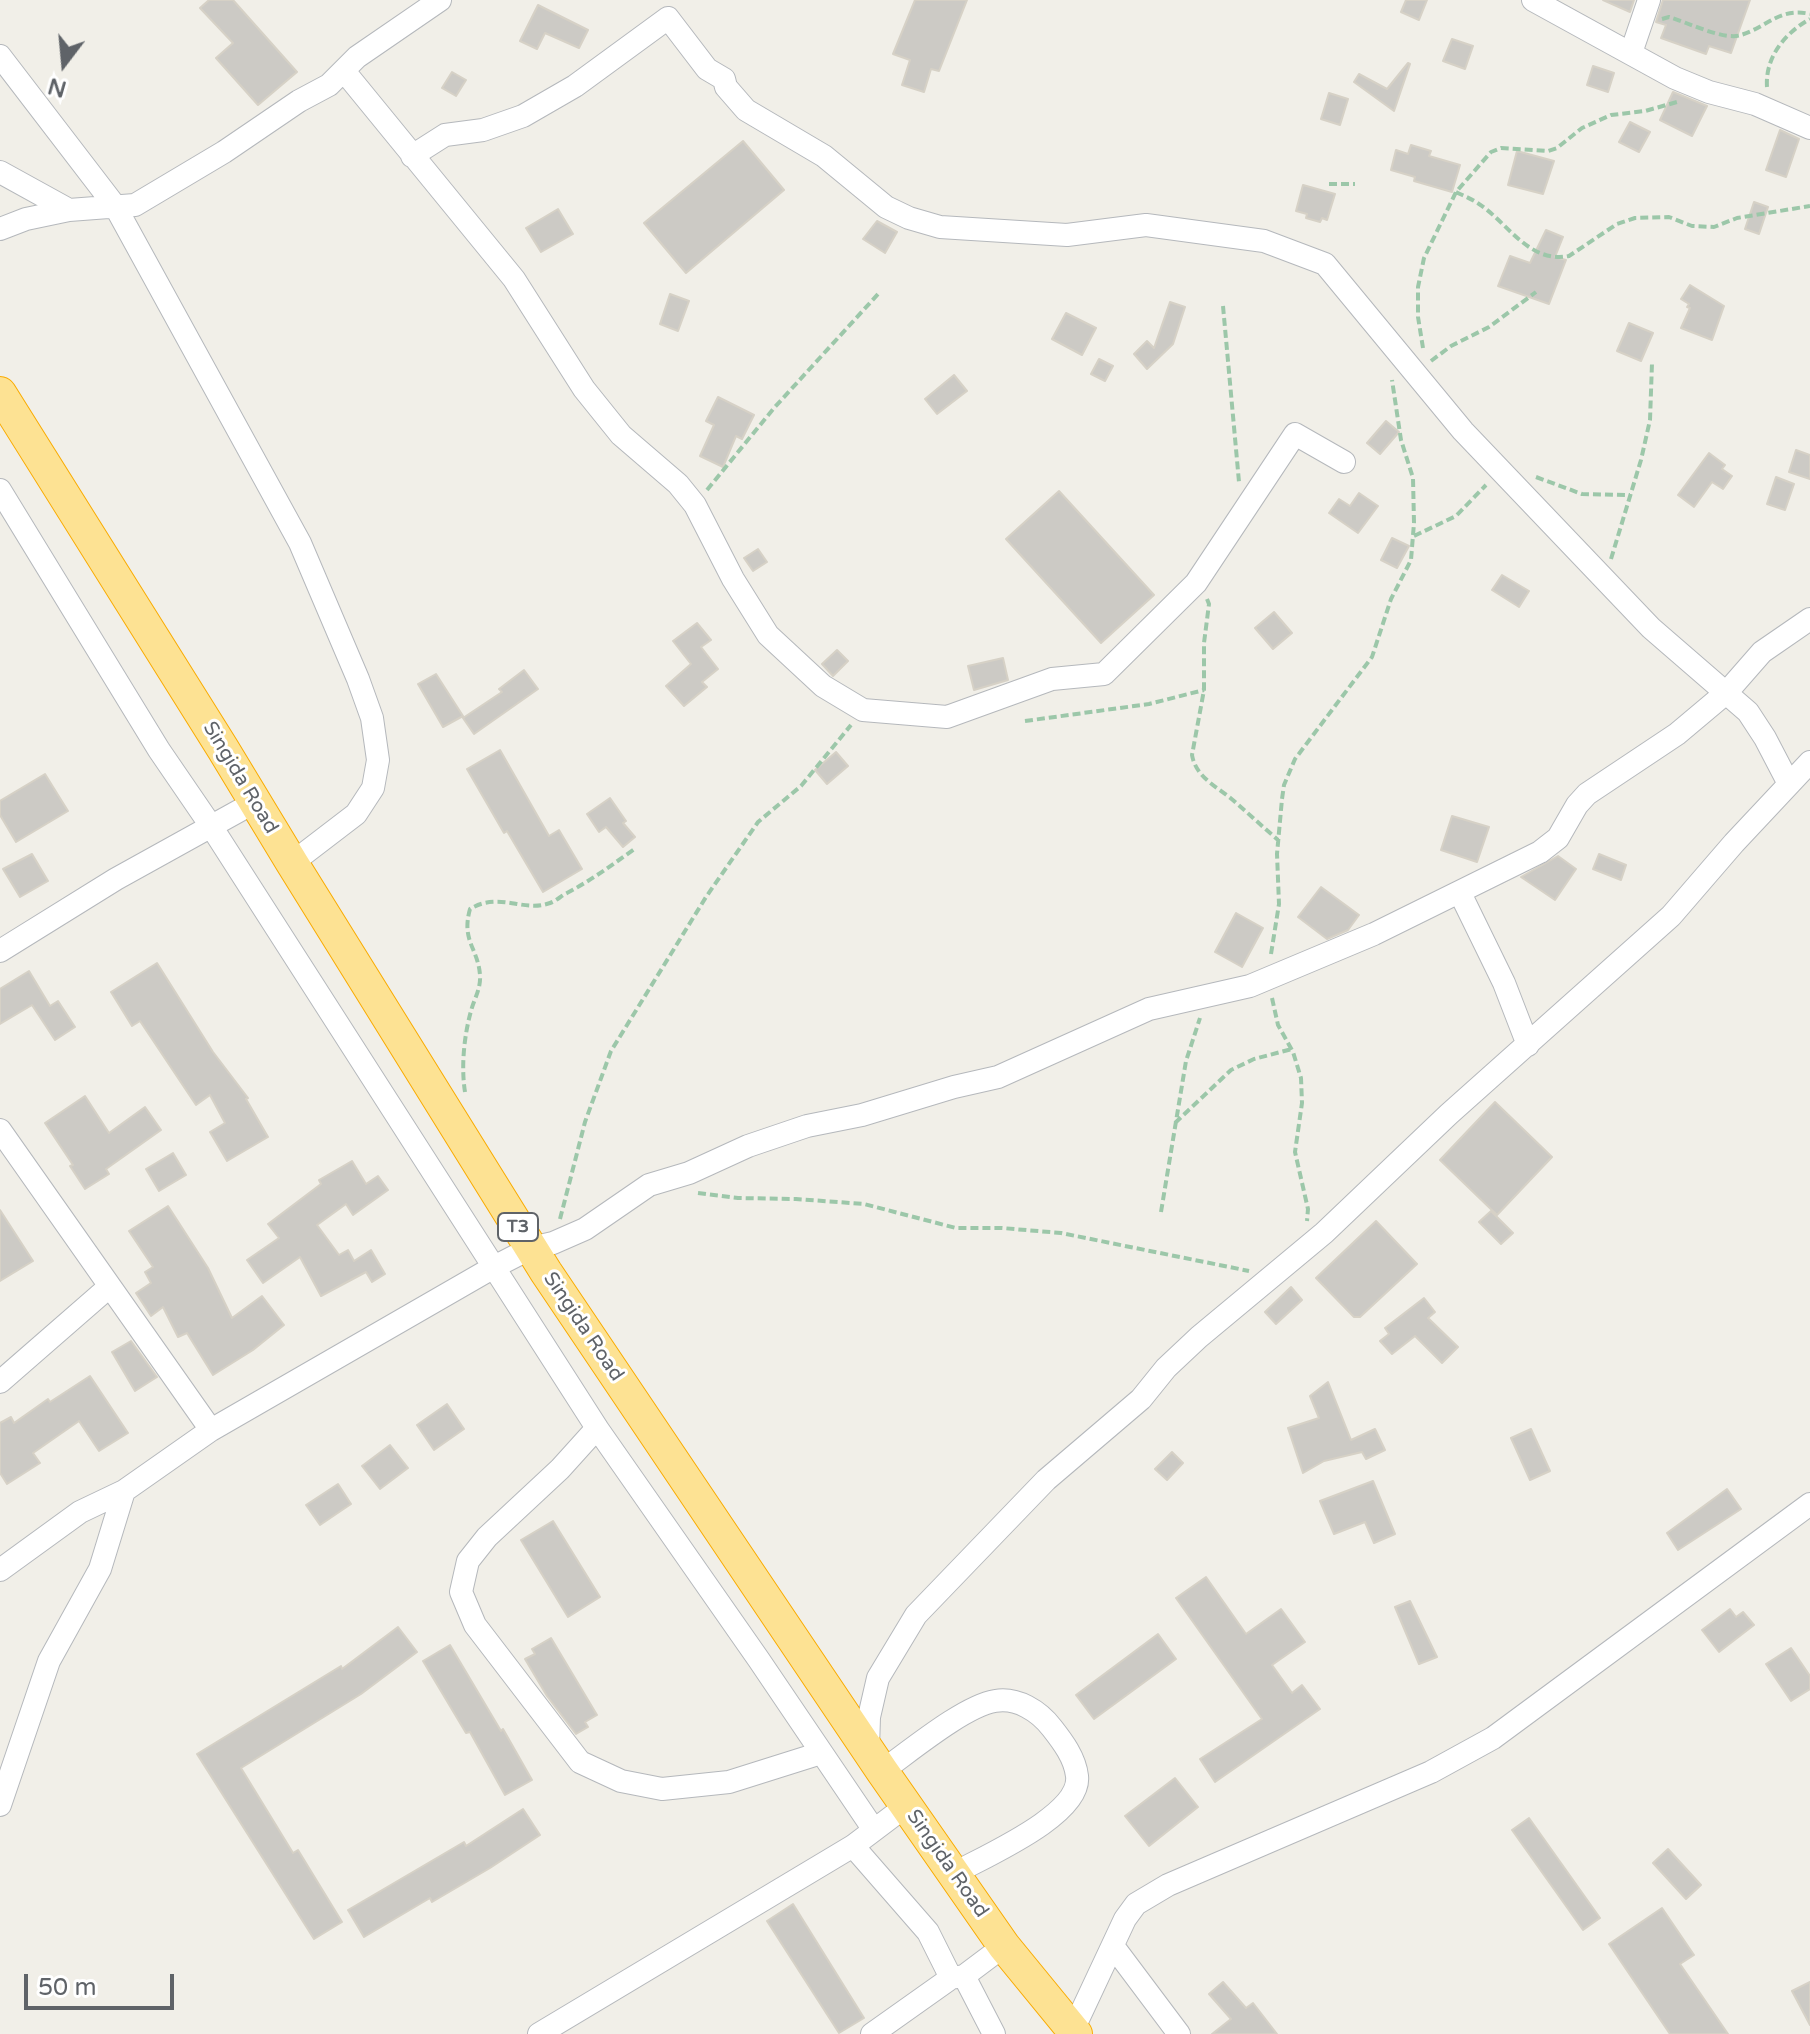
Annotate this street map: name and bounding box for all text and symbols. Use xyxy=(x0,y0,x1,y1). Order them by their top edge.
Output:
north arrow xyxy=(24,24,104,104)
text: N xyxy=(45,72,69,102)
street label: Singida Road xyxy=(197,718,283,838)
road number: T3 xyxy=(498,1213,538,1241)
street label: Singida Road xyxy=(538,1268,628,1386)
street label: Singida Road xyxy=(901,1805,993,1923)
scale bar xyxy=(28,1958,178,2008)
text: 50 m xyxy=(38,1973,96,2002)

